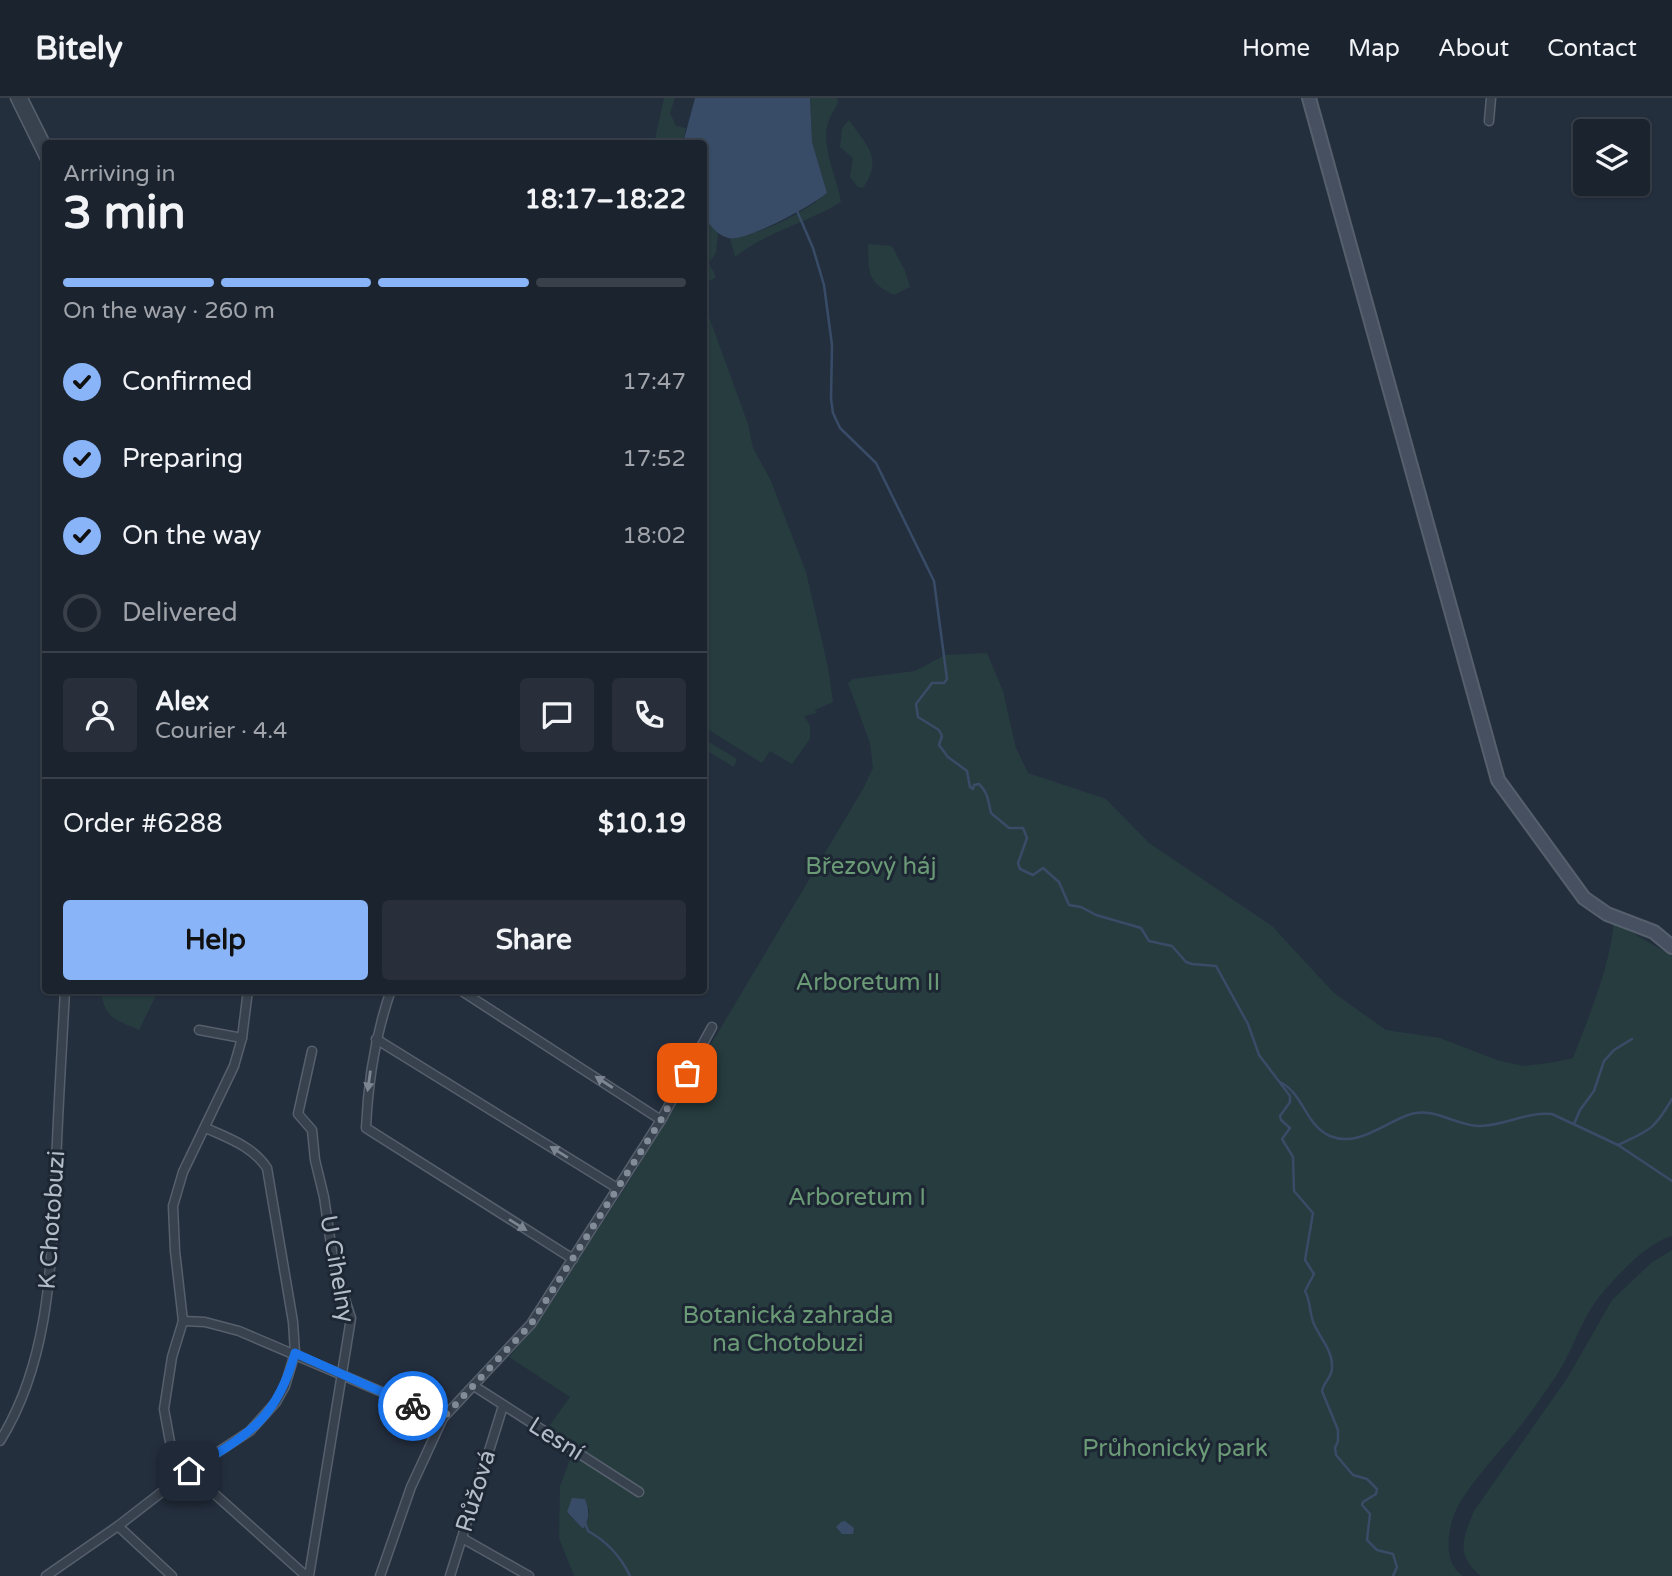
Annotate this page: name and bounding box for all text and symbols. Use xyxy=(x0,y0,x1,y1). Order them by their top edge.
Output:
text: Bitely xyxy=(35,29,123,68)
text: Home xyxy=(1242,34,1310,63)
text: Map xyxy=(1348,34,1400,63)
text: About xyxy=(1438,34,1509,63)
text: Contact xyxy=(1547,34,1637,63)
map controls xyxy=(1573,119,1650,196)
button: layers xyxy=(1573,119,1650,196)
text: Arriving in xyxy=(63,160,176,188)
text: 18:17–18:22 xyxy=(525,184,686,215)
text: 3 min xyxy=(63,186,186,241)
text: On the way · 260 m xyxy=(63,297,275,325)
icon: check xyxy=(63,363,101,401)
text: Confirmed xyxy=(122,366,252,397)
text: 17:47 xyxy=(622,368,686,396)
icon: check xyxy=(63,440,101,478)
text: Preparing xyxy=(122,443,243,474)
text: 17:52 xyxy=(622,445,686,473)
icon: check xyxy=(63,517,101,555)
text: On the way xyxy=(122,520,262,551)
text: 18:02 xyxy=(622,522,686,550)
text: Delivered xyxy=(122,597,238,628)
button: person xyxy=(63,678,137,752)
button: chat xyxy=(520,678,594,752)
button: phone xyxy=(612,678,686,752)
text: Alex xyxy=(155,686,209,717)
text: Courier · 4.4 xyxy=(155,717,287,745)
text: Order #6288 xyxy=(63,808,223,839)
text: $10.19 xyxy=(598,808,686,839)
park label: Březový háj xyxy=(805,852,937,881)
button: Help xyxy=(63,900,368,980)
button: Share xyxy=(382,900,686,980)
park label: Arboretum II xyxy=(796,968,940,997)
pin xyxy=(657,1043,717,1103)
icon: bag xyxy=(668,1054,706,1092)
one-way arrow xyxy=(364,1070,375,1092)
one-way arrow xyxy=(594,1076,614,1089)
one-way arrow xyxy=(550,1146,569,1159)
street label: K Chotobuzi xyxy=(33,1149,71,1291)
park label: Arboretum I xyxy=(788,1183,926,1212)
street label: U Cihelny xyxy=(313,1213,361,1325)
one-way arrow xyxy=(508,1218,527,1231)
park label: Botanická zahrada na Chotobuzi xyxy=(683,1301,893,1358)
courier xyxy=(378,1371,448,1441)
icon: bike xyxy=(394,1387,432,1425)
street label: Lesní xyxy=(523,1411,589,1467)
park label: Průhonický park xyxy=(1082,1434,1268,1463)
pin xyxy=(159,1441,219,1501)
street label: Růžová xyxy=(450,1447,502,1535)
icon: home xyxy=(170,1452,208,1490)

